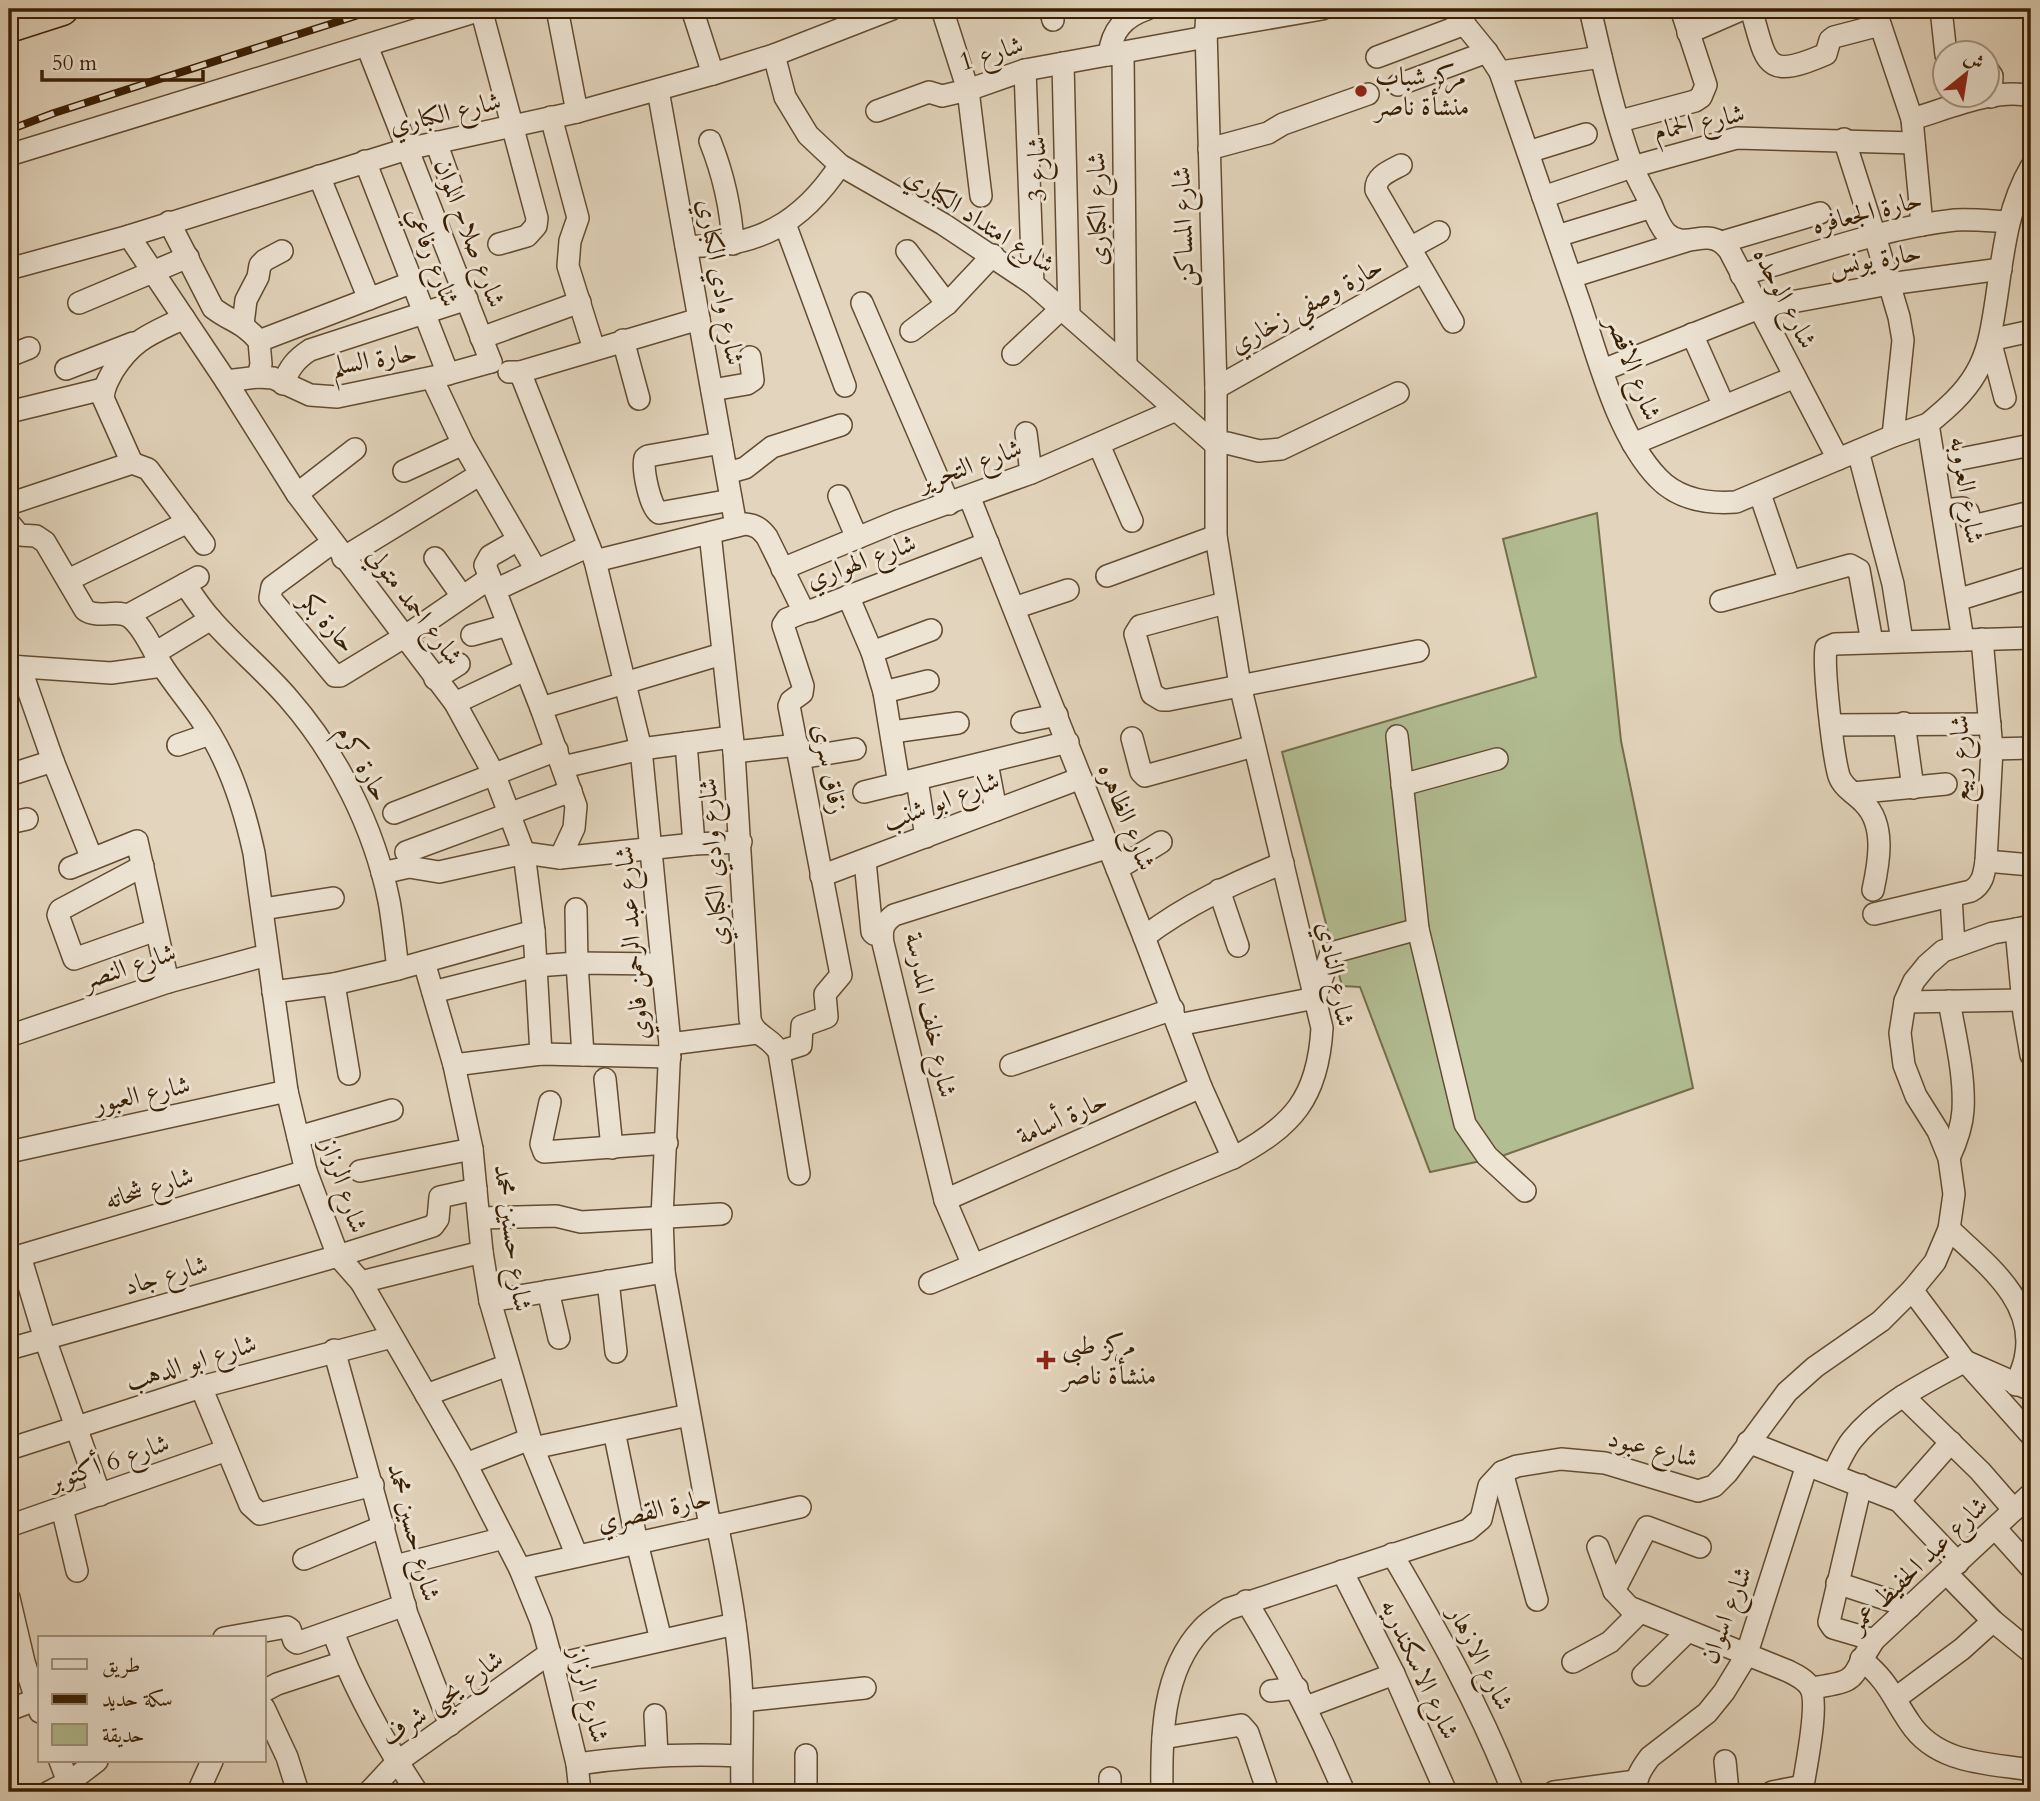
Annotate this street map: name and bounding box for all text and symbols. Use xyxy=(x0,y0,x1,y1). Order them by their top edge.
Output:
street label: شارع 1 xyxy=(955,27,1029,83)
scale bar xyxy=(42,38,203,82)
north arrow xyxy=(1932,38,2002,108)
text: ش xyxy=(1959,44,1989,76)
text: 50 m xyxy=(52,49,97,78)
place label: مركز شباب منشأة ناصر xyxy=(1372,59,1469,124)
street label: شارع الكباري xyxy=(386,83,505,147)
marker: مركز شباب منشأة ناصر xyxy=(1353,83,1369,99)
street label: شارع الحمام xyxy=(1650,95,1749,154)
street label: شارع 3 xyxy=(1019,136,1059,202)
street label: شارع الكبارى xyxy=(1079,152,1119,266)
street label: شارع صلاح الموان xyxy=(420,154,514,315)
street label: شارع امتداد الكباري xyxy=(896,158,1062,285)
street label: شارع المساكن xyxy=(1163,166,1207,288)
street label: حارة الجعافره xyxy=(1808,181,1926,243)
street label: شارع وادي الكباري xyxy=(685,196,753,369)
street label: شارع رفاعي xyxy=(394,202,468,313)
street label: حارة يونس xyxy=(1826,234,1924,284)
street label: شارع الوحده xyxy=(1741,242,1825,356)
street label: حارة وصفي زخاري xyxy=(1223,248,1393,369)
street label: شارع الاقصر xyxy=(1593,308,1670,427)
street label: حارة السلم xyxy=(329,334,421,392)
street label: شارع التحرير xyxy=(910,430,1028,505)
street label: شارع العروبه xyxy=(1937,434,1993,547)
street label: شارع الهواري xyxy=(801,525,922,601)
street label: شارع احمد متولي xyxy=(356,540,471,675)
street label: حارة بكر xyxy=(289,582,365,660)
street label: شارع ربيع xyxy=(1942,714,1984,803)
street label: حارة كرم xyxy=(323,719,398,810)
street label: زقاق سرى xyxy=(804,720,856,818)
street label: شارع الظاهره xyxy=(1086,758,1164,877)
street label: شارع ابو شنب xyxy=(877,763,1006,843)
street label: شارع وادي الكباري xyxy=(690,776,740,947)
street label: شارع عبد الرحمن فاوي xyxy=(606,844,662,1042)
street label: شارع النادي xyxy=(1305,919,1363,1030)
street label: شارع خلف المدرسة xyxy=(892,929,966,1102)
street label: شارع النصر xyxy=(75,934,181,1002)
street label: شارع العبور xyxy=(88,1067,194,1126)
street label: حارة أسامة xyxy=(1011,1083,1113,1153)
street label: شارع الرزاز xyxy=(307,1131,376,1239)
street label: شارع شحاته xyxy=(100,1158,199,1222)
street label: شارع حسنين محمد xyxy=(481,1162,541,1314)
street label: شارع جاد xyxy=(120,1246,213,1307)
street label: شارع ابو الدهب xyxy=(121,1325,262,1402)
place label: مركز طبى منشأة ناصر xyxy=(1059,1328,1156,1393)
marker: مركز طبى منشأة ناصر xyxy=(1036,1350,1056,1370)
street label: شارع عبود xyxy=(1603,1420,1702,1480)
street label: شارع 6 أكتوبر xyxy=(41,1425,175,1504)
street label: شارع حسين محمد xyxy=(375,1459,449,1606)
street label: حارة القصري xyxy=(593,1480,715,1543)
street label: شارع عبد الحفيظ عمر xyxy=(1838,1488,1998,1645)
street label: شارع اسوان xyxy=(1691,1561,1764,1670)
street label: شارع الاسكندريه xyxy=(1369,1593,1468,1747)
street label: شارع الازهار xyxy=(1435,1597,1522,1718)
legend xyxy=(38,1636,266,1762)
street label: شارع الرزاز xyxy=(556,1641,618,1747)
street label: شارع يحيى شرف xyxy=(374,1642,513,1758)
text: طريق xyxy=(102,1651,140,1680)
text: سكة حديد xyxy=(102,1685,173,1714)
text: حديقة xyxy=(102,1721,145,1750)

